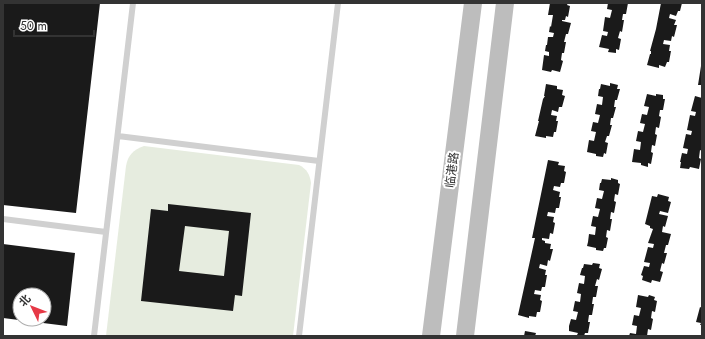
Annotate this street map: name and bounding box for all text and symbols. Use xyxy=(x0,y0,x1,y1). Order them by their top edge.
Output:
scale bar xyxy=(14,12,94,38)
text: 50 m xyxy=(20,17,47,35)
street label: 临港路 xyxy=(441,151,463,189)
north arrow xyxy=(12,287,52,327)
text: 北 xyxy=(15,291,34,310)

